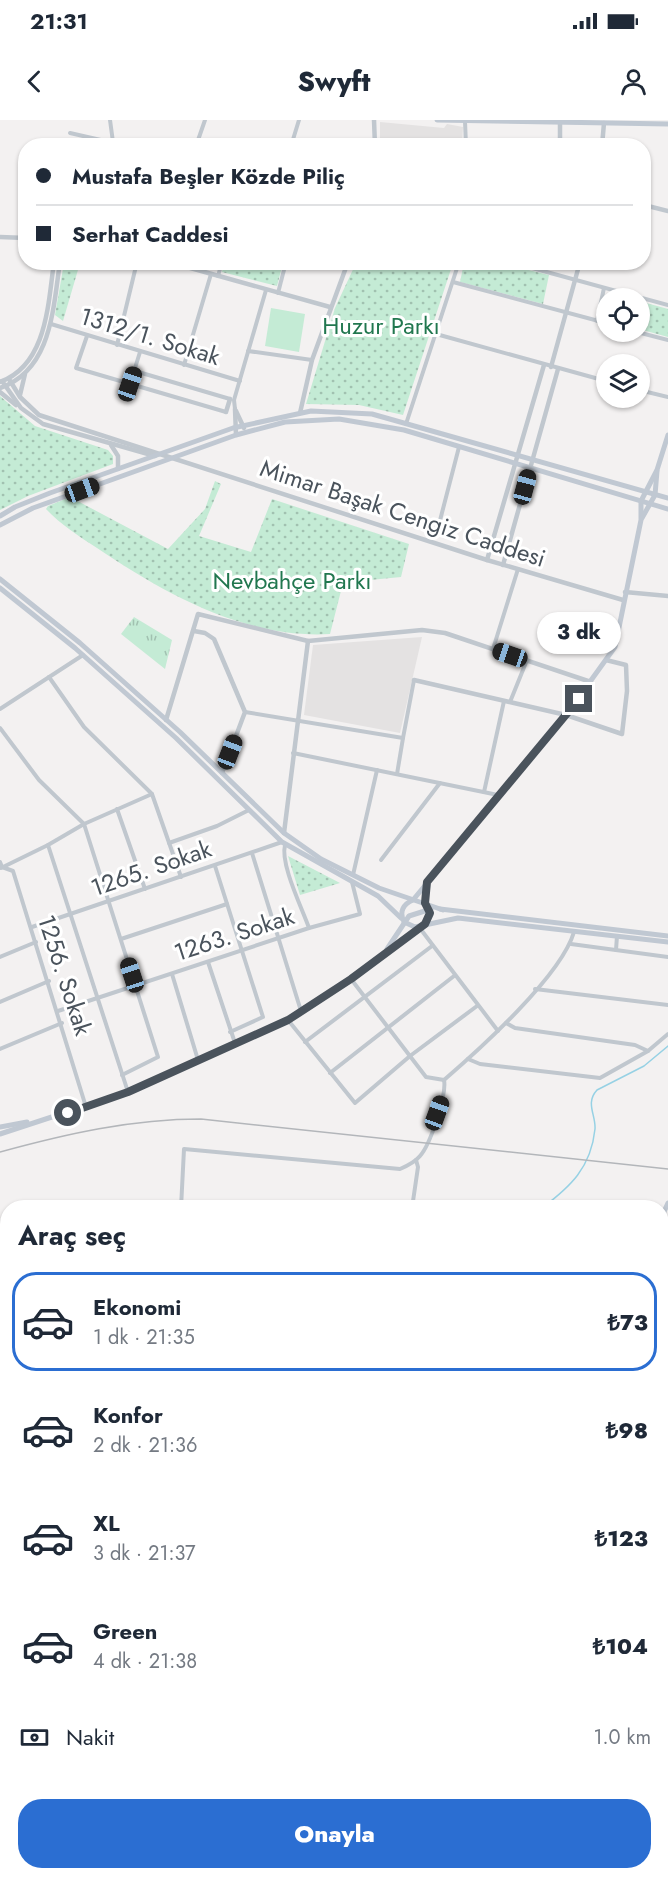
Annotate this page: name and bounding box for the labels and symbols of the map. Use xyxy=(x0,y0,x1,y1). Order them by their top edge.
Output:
street label: 1312/1. Sokak xyxy=(76,298,225,374)
park label: Huzur Parkı xyxy=(322,308,440,343)
car xyxy=(116,364,144,404)
street label: Mimar Başak Cengiz Caddesi xyxy=(256,450,550,576)
car xyxy=(512,467,538,507)
car xyxy=(62,475,102,505)
park label: Nevbahçe Parkı xyxy=(212,563,372,598)
callout: 3 dk xyxy=(537,612,621,654)
car xyxy=(490,641,530,669)
route end xyxy=(565,685,592,712)
car xyxy=(215,732,245,772)
street label: 1265. Sokak xyxy=(86,831,216,905)
street label: 1263. Sokak xyxy=(169,898,299,970)
street label: 1256. Sokak xyxy=(29,910,101,1040)
car xyxy=(118,955,146,995)
car xyxy=(422,1093,452,1133)
route start xyxy=(54,1099,81,1126)

